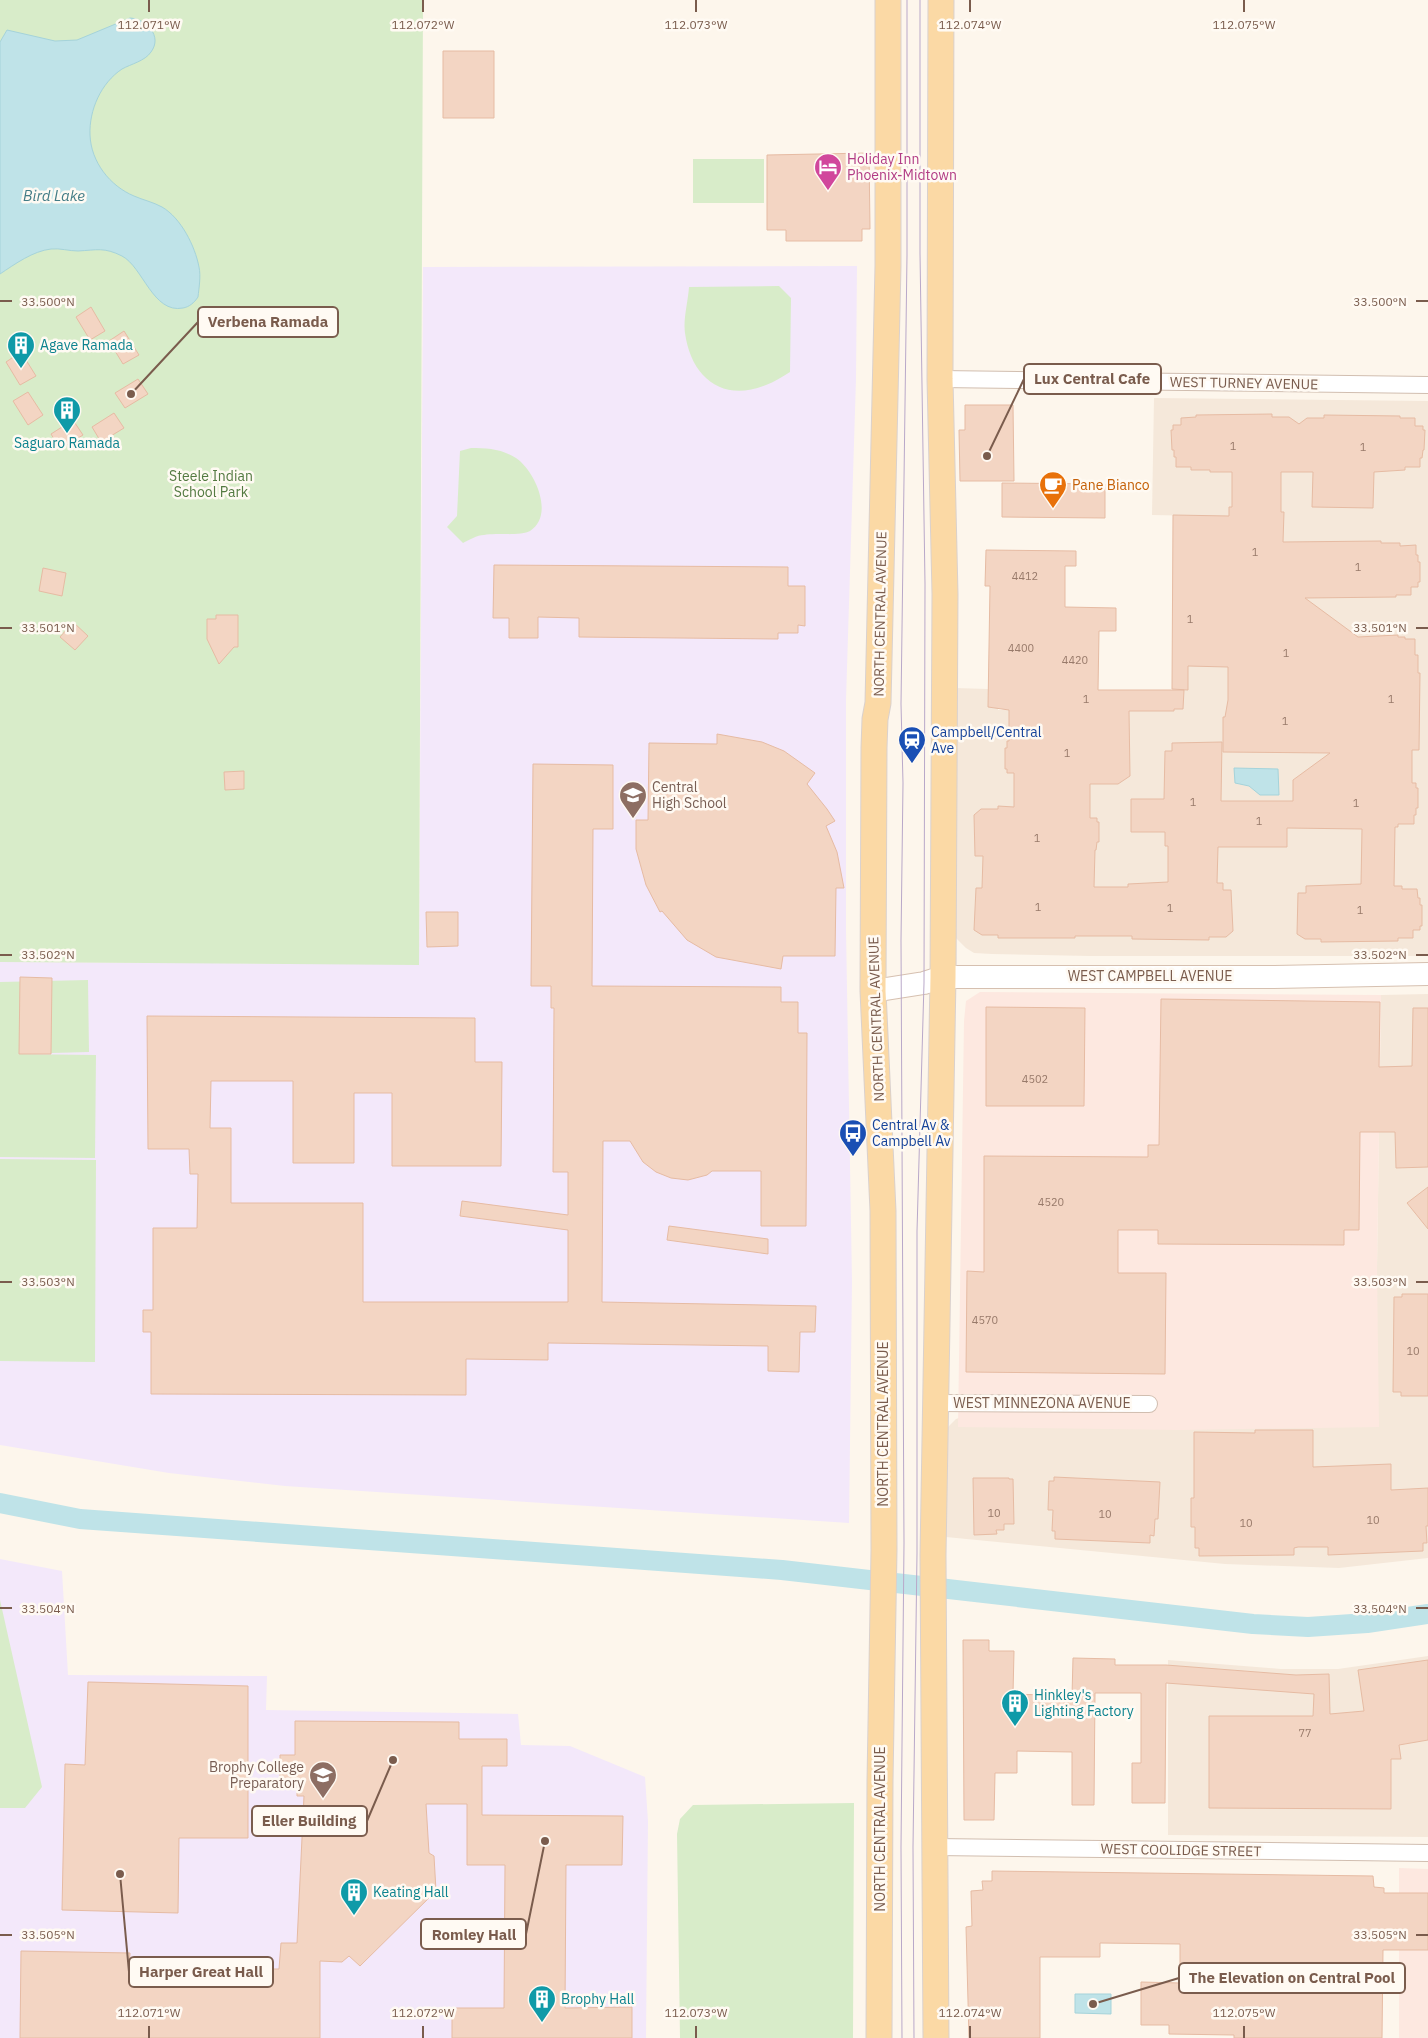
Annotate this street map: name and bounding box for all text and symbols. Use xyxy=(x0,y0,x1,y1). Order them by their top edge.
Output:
text: 112.071°W xyxy=(118,17,181,32)
text: 112.072°W xyxy=(392,17,455,32)
text: 112.073°W xyxy=(665,17,728,32)
text: 112.074°W xyxy=(939,17,1002,32)
text: 112.075°W xyxy=(1213,17,1276,32)
place label: Holiday Inn Phoenix-Midtown xyxy=(847,150,957,184)
hotel icon: Holiday Inn Phoenix-Midtown xyxy=(813,152,843,191)
water label: Bird Lake xyxy=(23,186,85,205)
text: 33.500°N xyxy=(21,294,75,309)
text: 33.500°N xyxy=(1353,294,1407,309)
callout: Verbena Ramada xyxy=(198,307,338,337)
text: Verbena Ramada xyxy=(208,312,329,331)
building icon: Agave Ramada xyxy=(6,330,36,369)
place label: Agave Ramada xyxy=(40,336,134,354)
callout: Lux Central Cafe xyxy=(1024,364,1161,394)
text: Lux Central Cafe xyxy=(1034,369,1150,388)
street label: WEST TURNEY AVENUE xyxy=(1170,373,1318,393)
building icon: Saguaro Ramada xyxy=(52,395,82,434)
place label: Saguaro Ramada xyxy=(14,434,121,452)
house number: 1 xyxy=(1230,439,1237,453)
house number: 1 xyxy=(1360,440,1367,454)
park label: Steele Indian School Park xyxy=(169,467,253,501)
cafe icon: Pane Bianco xyxy=(1038,470,1068,509)
place label: Pane Bianco xyxy=(1072,476,1150,494)
street label: NORTH CENTRAL AVENUE xyxy=(870,531,890,697)
house number: 1 xyxy=(1252,545,1259,559)
house number: 1 xyxy=(1355,560,1362,574)
house number: 4412 xyxy=(1012,569,1038,583)
house number: 1 xyxy=(1187,612,1194,626)
text: 33.501°N xyxy=(21,620,75,635)
text: 33.501°N xyxy=(1353,620,1407,635)
house number: 4400 xyxy=(1008,641,1034,655)
house number: 1 xyxy=(1283,646,1290,660)
house number: 4420 xyxy=(1062,653,1088,667)
house number: 1 xyxy=(1083,692,1090,706)
house number: 1 xyxy=(1388,692,1395,706)
house number: 1 xyxy=(1282,714,1289,728)
place label: Campbell/Central Ave xyxy=(931,723,1042,757)
station icon: Campbell/Central Ave xyxy=(897,725,927,764)
house number: 1 xyxy=(1064,746,1071,760)
place label: Central High School xyxy=(652,778,727,812)
school or university icon: Central High School xyxy=(618,780,648,819)
house number: 1 xyxy=(1190,795,1197,809)
house number: 1 xyxy=(1353,796,1360,810)
house number: 1 xyxy=(1256,814,1263,828)
house number: 1 xyxy=(1034,831,1041,845)
house number: 1 xyxy=(1035,900,1042,914)
house number: 1 xyxy=(1167,901,1174,915)
house number: 1 xyxy=(1357,903,1364,917)
street label: NORTH CENTRAL AVENUE xyxy=(864,936,888,1102)
text: 33.502°N xyxy=(21,947,75,962)
text: 33.502°N xyxy=(1353,947,1407,962)
street label: WEST CAMPBELL AVENUE xyxy=(1068,967,1232,985)
house number: 4502 xyxy=(1022,1072,1048,1086)
place label: Central Av & Campbell Av xyxy=(872,1116,951,1150)
bus stop icon: Central Av & Campbell Av xyxy=(838,1118,868,1157)
house number: 4520 xyxy=(1038,1195,1064,1209)
text: 33.503°N xyxy=(21,1274,75,1289)
text: 33.503°N xyxy=(1353,1274,1407,1289)
house number: 4570 xyxy=(972,1313,998,1327)
street label: NORTH CENTRAL AVENUE xyxy=(874,1341,892,1507)
house number: 10 xyxy=(1406,1344,1420,1358)
street label: WEST MINNEZONA AVENUE xyxy=(953,1394,1131,1412)
house number: 10 xyxy=(987,1506,1001,1520)
house number: 10 xyxy=(1098,1507,1112,1521)
house number: 10 xyxy=(1366,1513,1380,1527)
house number: 10 xyxy=(1239,1516,1253,1530)
text: 33.504°N xyxy=(21,1601,75,1616)
text: 33.504°N xyxy=(1353,1601,1407,1616)
place label: Hinkley's Lighting Factory xyxy=(1034,1686,1134,1720)
building icon: Hinkley's Lighting Factory xyxy=(1000,1688,1030,1727)
house number: 77 xyxy=(1298,1726,1312,1740)
street label: NORTH CENTRAL AVENUE xyxy=(871,1746,889,1912)
place label: Brophy College Preparatory xyxy=(209,1758,304,1792)
school or university icon: Brophy College Preparatory xyxy=(308,1760,338,1799)
callout: Eller Building xyxy=(252,1806,367,1836)
text: Eller Building xyxy=(262,1811,357,1830)
street label: WEST COOLIDGE STREET xyxy=(1101,1840,1261,1860)
building icon: Keating Hall xyxy=(339,1877,369,1916)
place label: Keating Hall xyxy=(373,1883,449,1901)
callout: Romley Hall xyxy=(421,1919,526,1949)
text: Romley Hall xyxy=(432,1925,517,1944)
text: 33.505°N xyxy=(21,1927,75,1942)
text: 33.505°N xyxy=(1353,1927,1407,1942)
callout: Harper Great Hall xyxy=(129,1957,273,1987)
text: Harper Great Hall xyxy=(139,1962,263,1981)
callout: The Elevation on Central Pool xyxy=(1179,1963,1405,1993)
text: The Elevation on Central Pool xyxy=(1189,1968,1396,1987)
building icon: Brophy Hall xyxy=(527,1984,557,2023)
place label: Brophy Hall xyxy=(561,1990,634,2008)
text: 112.071°W xyxy=(118,2005,181,2020)
text: 112.072°W xyxy=(392,2005,455,2020)
text: 112.073°W xyxy=(665,2005,728,2020)
text: 112.074°W xyxy=(939,2005,1002,2020)
text: 112.075°W xyxy=(1213,2005,1276,2020)

